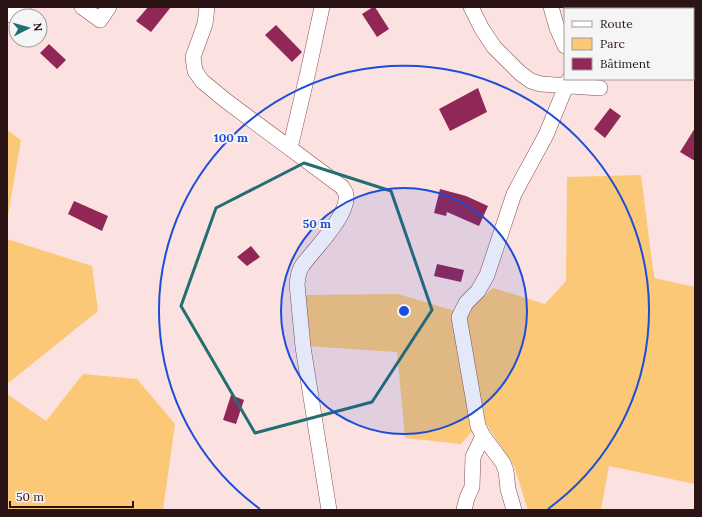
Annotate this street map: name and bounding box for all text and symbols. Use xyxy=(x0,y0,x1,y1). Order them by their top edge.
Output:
north arrow xyxy=(8,8,48,48)
legend xyxy=(564,8,694,80)
text: Route xyxy=(600,16,633,31)
text: N xyxy=(31,22,45,32)
text: Parc xyxy=(600,36,625,51)
text: Bâtiment xyxy=(600,56,651,71)
text: 100 m xyxy=(214,130,248,145)
text: 50 m xyxy=(303,216,331,231)
centre of rings xyxy=(397,304,411,318)
scale bar xyxy=(10,483,133,509)
text: 50 m xyxy=(16,489,44,504)

